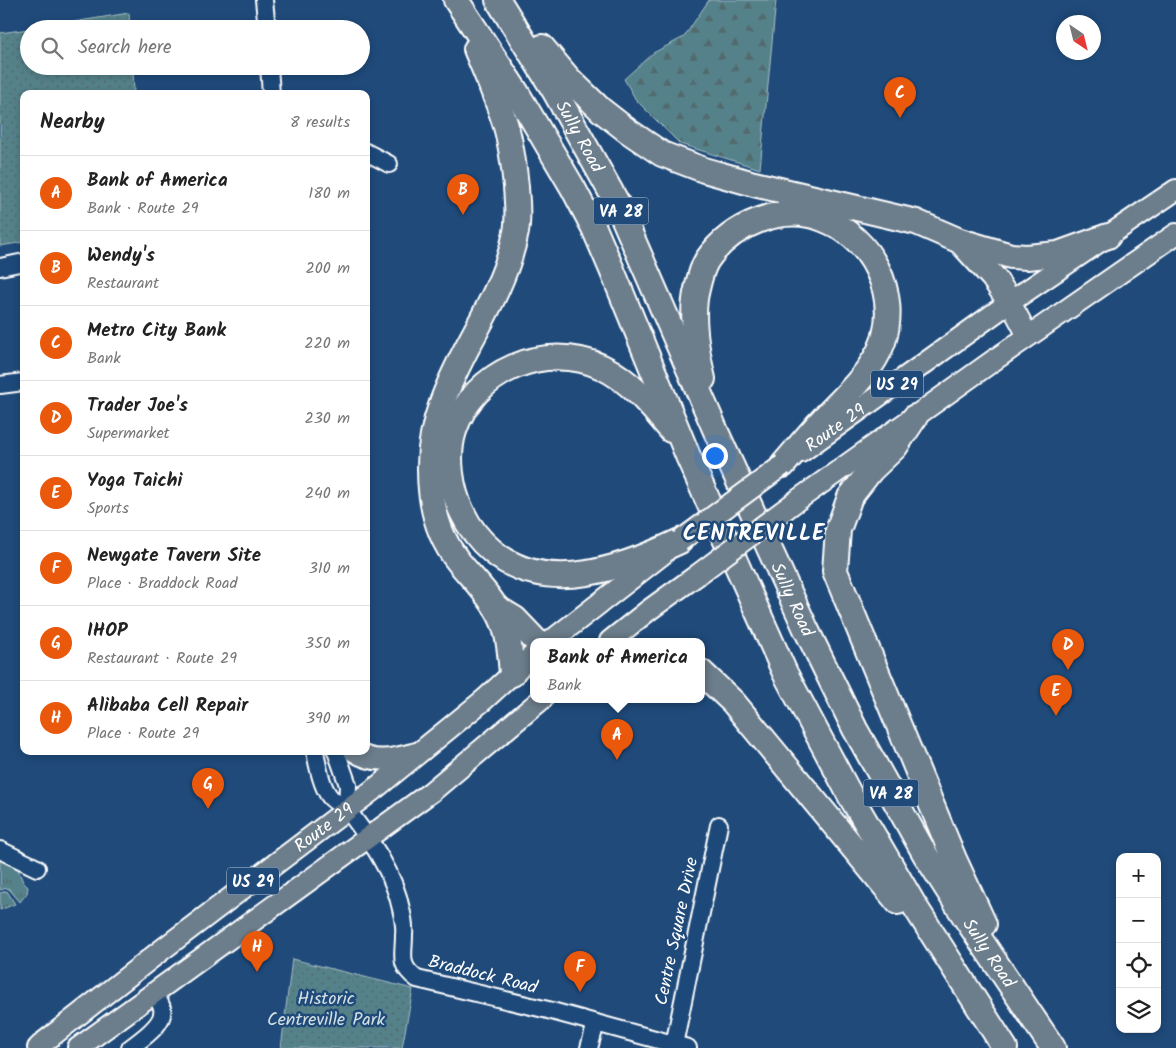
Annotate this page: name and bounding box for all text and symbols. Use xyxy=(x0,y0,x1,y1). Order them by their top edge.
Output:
north arrow xyxy=(1056,15,1101,60)
search box xyxy=(20,20,370,75)
text: Search here xyxy=(78,33,172,63)
icon: search xyxy=(38,34,66,62)
pin: C xyxy=(884,77,916,118)
street label: Sully Road xyxy=(547,96,611,179)
text: Nearby xyxy=(40,106,105,139)
text: 8 results xyxy=(290,110,350,135)
text: Bank of America xyxy=(87,166,228,196)
pin: B xyxy=(447,174,479,215)
text: A xyxy=(51,181,61,206)
text: 180 m xyxy=(308,181,350,206)
text: Bank · Route 29 xyxy=(87,196,199,221)
road number: VA 28 xyxy=(594,198,648,225)
text: Wendy's xyxy=(87,241,155,271)
text: B xyxy=(51,256,61,281)
text: 200 m xyxy=(306,256,350,281)
text: Restaurant xyxy=(87,271,159,296)
text: Metro City Bank xyxy=(87,316,226,346)
text: C xyxy=(51,331,61,356)
text: 220 m xyxy=(304,331,350,356)
text: Bank xyxy=(87,346,121,371)
road number: US 29 xyxy=(871,370,923,398)
text: Trader Joe's xyxy=(87,391,188,421)
street label: Route 29 xyxy=(800,397,873,461)
text: D xyxy=(51,406,61,431)
text: 230 m xyxy=(304,406,350,431)
text: Supermarket xyxy=(87,421,170,446)
your location xyxy=(702,443,728,469)
text: Yoga Taichi xyxy=(87,466,182,496)
text: E xyxy=(52,481,60,506)
text: 240 m xyxy=(305,481,350,506)
text: Sports xyxy=(87,496,129,521)
district label: CENTREVILLE xyxy=(683,517,825,552)
text: Newgate Tavern Site xyxy=(87,541,261,571)
text: F xyxy=(52,556,60,581)
text: 310 m xyxy=(309,556,350,581)
street label: Sully Road xyxy=(762,558,821,643)
text: Place · Braddock Road xyxy=(87,571,237,596)
text: IHOP xyxy=(87,616,127,646)
pin: D xyxy=(1052,629,1084,670)
text: G xyxy=(51,631,61,656)
text: 350 m xyxy=(305,631,350,656)
popup xyxy=(530,638,705,703)
text: Bank of America xyxy=(547,643,688,673)
text: Restaurant · Route 29 xyxy=(87,646,237,671)
text: Bank xyxy=(547,673,581,698)
pin: E xyxy=(1040,675,1072,716)
text: Alibaba Cell Repair xyxy=(87,691,248,721)
text: H xyxy=(51,706,61,731)
text: 390 m xyxy=(306,706,350,731)
pin: A xyxy=(601,719,633,760)
text: Place · Route 29 xyxy=(87,721,199,746)
pin: G xyxy=(192,768,224,809)
road number: VA 28 xyxy=(864,780,918,806)
street label: Route 29 xyxy=(288,796,361,861)
map controls xyxy=(1116,853,1161,1033)
button: + xyxy=(1116,853,1161,898)
street label: Centre Square Drive xyxy=(648,855,707,1008)
road number: US 29 xyxy=(227,868,279,894)
button: − xyxy=(1116,898,1161,943)
street label: Sully Road xyxy=(954,913,1022,995)
pin: H xyxy=(241,931,273,972)
button: locate xyxy=(1116,943,1161,988)
street label: Braddock Road xyxy=(425,948,541,1003)
pin: F xyxy=(564,951,596,992)
park label: Historic Centreville Park xyxy=(267,985,386,1035)
button: layers xyxy=(1116,988,1161,1033)

